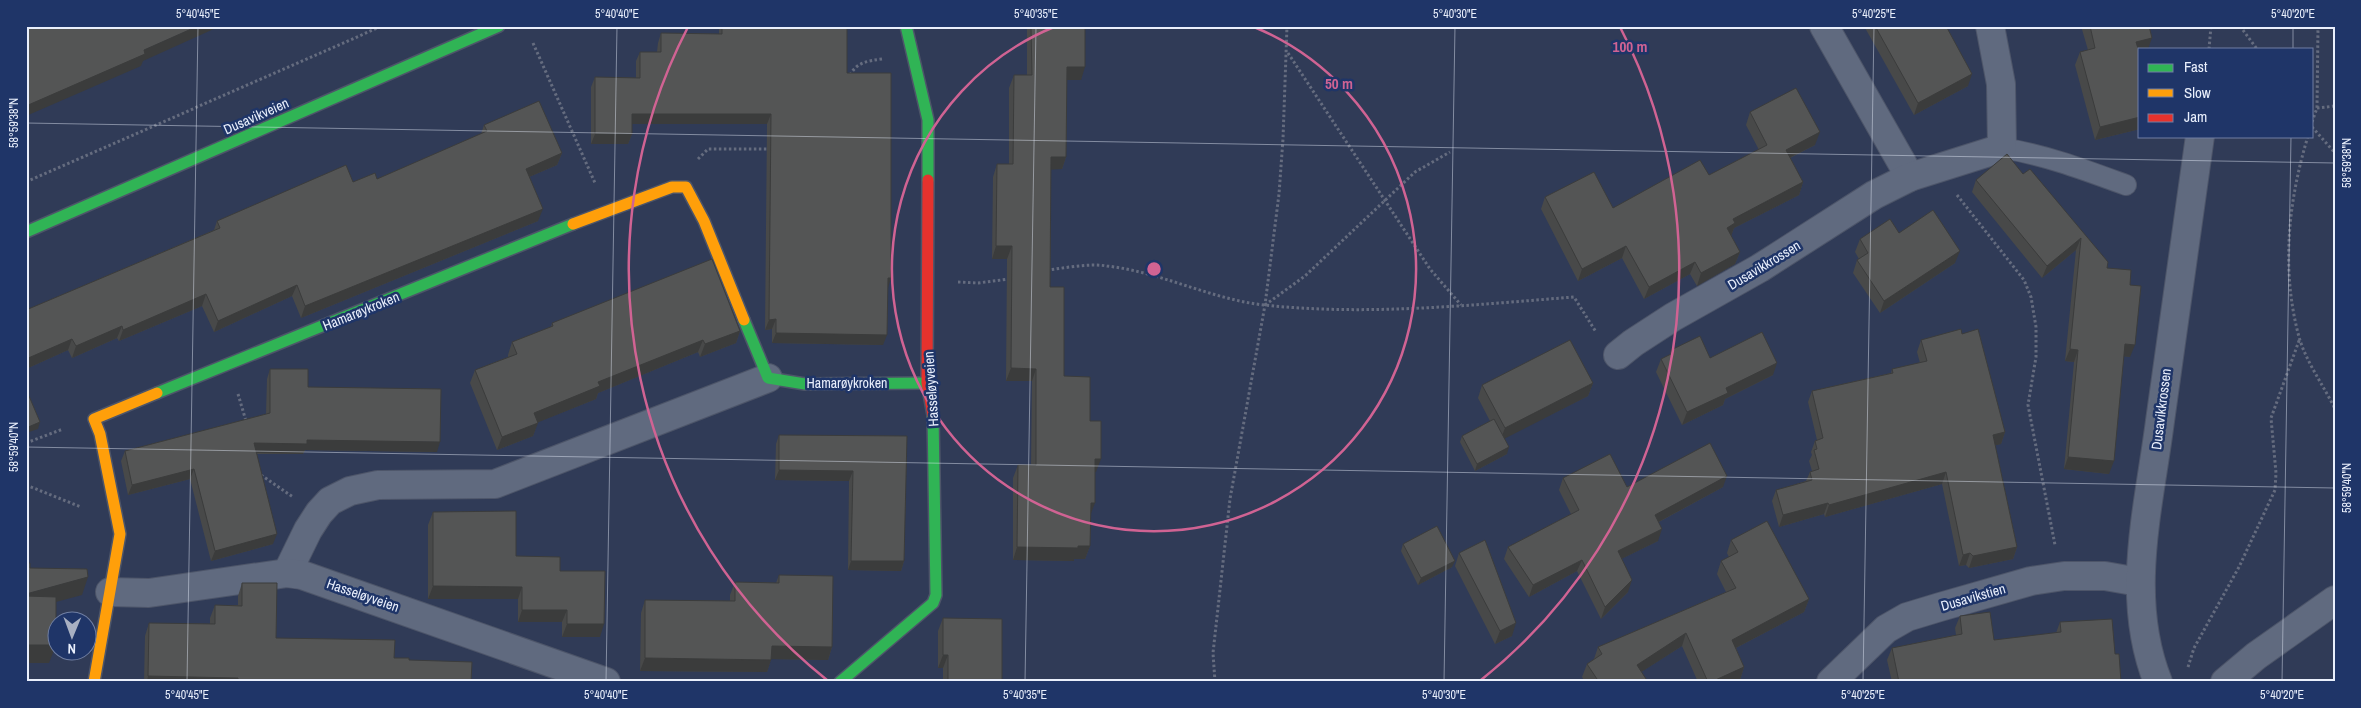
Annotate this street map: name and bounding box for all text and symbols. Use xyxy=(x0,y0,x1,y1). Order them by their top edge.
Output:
text: 5°40'45"E xyxy=(176,6,220,22)
text: 5°40'40"E xyxy=(595,6,639,22)
text: 5°40'35"E xyxy=(1014,6,1058,22)
text: 5°40'30"E xyxy=(1433,6,1477,22)
text: 5°40'25"E xyxy=(1852,6,1896,22)
text: 5°40'20"E xyxy=(2271,6,2315,22)
text: 100 m xyxy=(1613,36,1647,57)
legend xyxy=(2138,48,2314,138)
text: Fast xyxy=(2184,56,2208,77)
text: 50 m xyxy=(1325,73,1353,94)
text: Slow xyxy=(2184,82,2211,103)
street label: Dusavikveien xyxy=(221,94,291,138)
text: 58°59'38"N xyxy=(6,98,22,148)
text: Jam xyxy=(2184,106,2207,127)
text: 58°59'38"N xyxy=(2339,138,2355,188)
street label: Dusavikkrossen xyxy=(1724,236,1804,294)
centre of rings xyxy=(1145,260,1163,278)
street label: Hamarøykroken xyxy=(320,287,402,335)
street label: Hasseløyveien xyxy=(919,351,943,427)
street label: Dusavikkrossen xyxy=(2147,367,2175,451)
street label: Hamarøykroken xyxy=(806,374,888,392)
text: 58°59'40"N xyxy=(6,422,22,472)
text: 58°59'40"N xyxy=(2339,463,2355,513)
street label: Hasseløyveien xyxy=(324,574,402,616)
street label: Dusavikstien xyxy=(1939,579,2007,615)
north arrow xyxy=(48,610,98,660)
text: N xyxy=(67,640,76,658)
text: 5°40'45"E xyxy=(165,687,209,703)
text: 5°40'40"E xyxy=(584,687,628,703)
text: 5°40'35"E xyxy=(1003,687,1047,703)
text: 5°40'30"E xyxy=(1422,687,1466,703)
text: 5°40'25"E xyxy=(1841,687,1885,703)
text: 5°40'20"E xyxy=(2260,687,2304,703)

